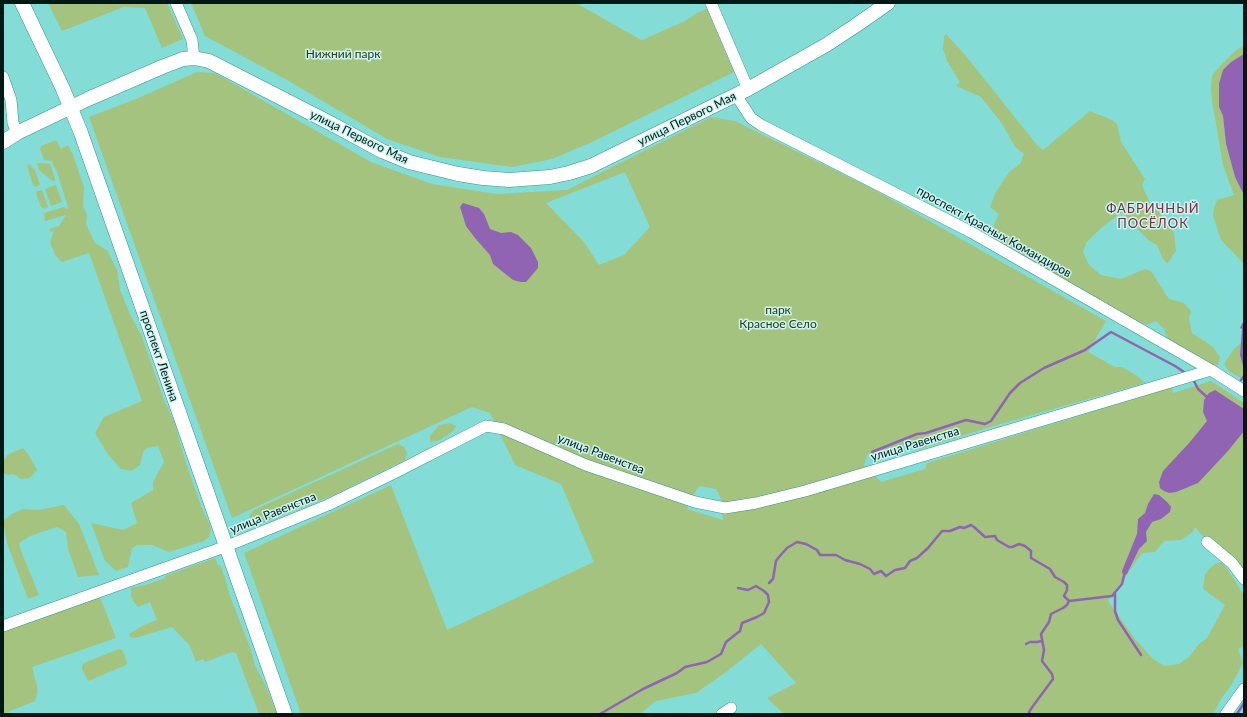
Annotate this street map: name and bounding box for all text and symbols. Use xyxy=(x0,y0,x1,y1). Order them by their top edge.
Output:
park label: Нижний парк xyxy=(306,47,380,61)
street label: улица Первого Мая xyxy=(635,89,739,149)
street label: улица Первого Мая xyxy=(307,107,411,167)
street label: проспект Красных Командиров xyxy=(914,183,1074,281)
district label: ФАБРИЧНЫЙ ПОСЁЛОК xyxy=(1106,201,1200,232)
park label: парк Красное Село xyxy=(739,303,817,331)
street label: проспект Ленина xyxy=(137,308,181,404)
street label: улица Равенства xyxy=(869,424,961,464)
street label: улица Равенства xyxy=(556,431,646,477)
street label: улица Равенства xyxy=(228,489,318,537)

